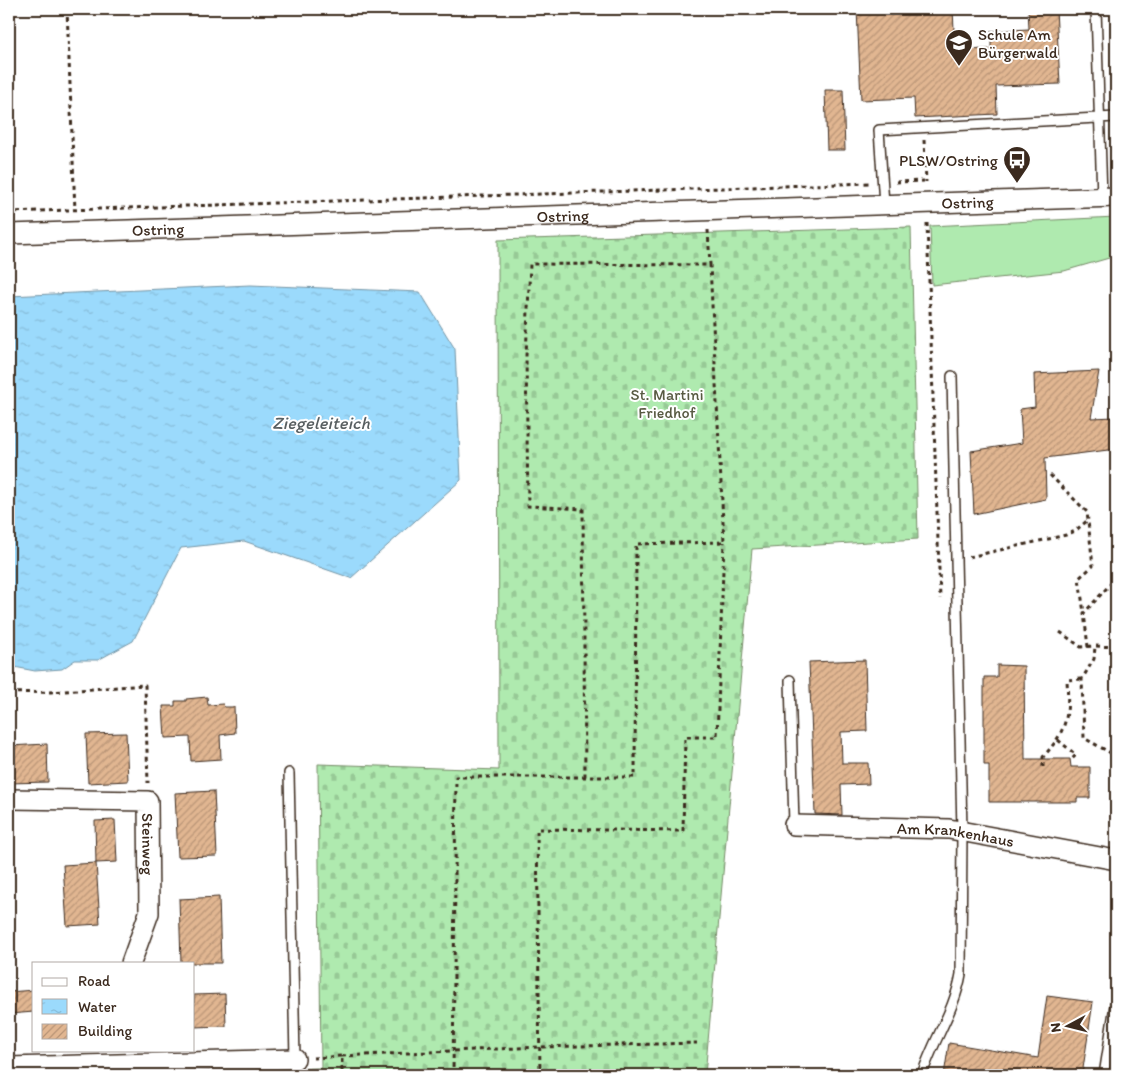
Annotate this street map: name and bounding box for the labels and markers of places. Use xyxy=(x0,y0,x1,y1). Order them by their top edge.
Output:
place label: Schule Am Bürgerwald xyxy=(978,25,1058,62)
school or university icon: Schule Am Bürgerwald xyxy=(944,28,974,67)
bus stop icon: PLSW/Ostring xyxy=(1002,145,1032,184)
place label: PLSW/Ostring xyxy=(899,151,999,170)

